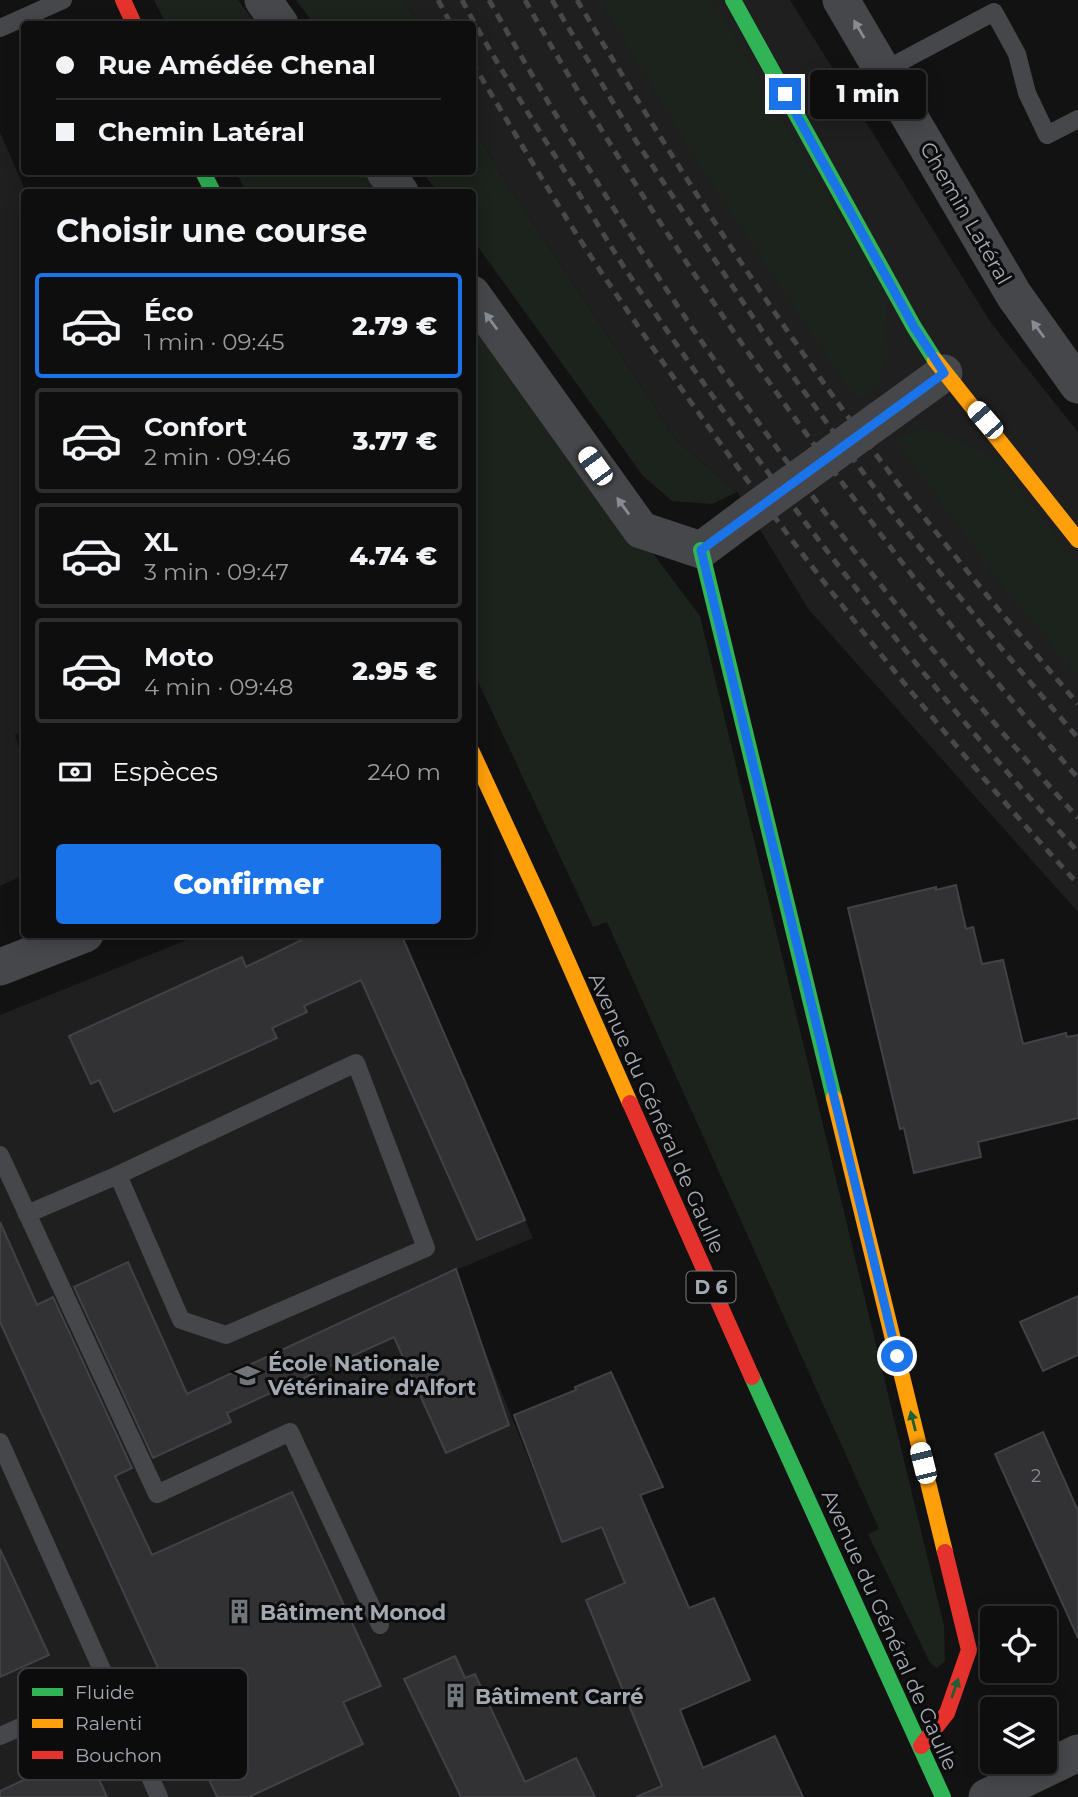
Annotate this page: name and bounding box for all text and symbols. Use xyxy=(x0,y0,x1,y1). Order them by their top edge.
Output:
one-way arrow xyxy=(852,20,865,39)
text: Rue Amédée Chenal xyxy=(98,49,376,81)
callout: 1 min xyxy=(810,70,925,119)
route end xyxy=(769,78,801,110)
text: 1 min xyxy=(836,80,900,108)
text: Chemin Latéral xyxy=(98,116,305,148)
street label: Chemin Latéral xyxy=(915,137,1017,289)
text: Choisir une course xyxy=(56,211,368,250)
icon: car xyxy=(60,294,123,357)
text: Éco xyxy=(144,296,194,328)
text: 2.79 € xyxy=(352,310,437,342)
one-way arrow xyxy=(484,312,498,330)
one-way arrow xyxy=(1031,320,1045,338)
text: 1 min · 09:45 xyxy=(144,328,285,356)
car xyxy=(964,397,1007,443)
icon: car xyxy=(60,409,123,472)
text: Confort xyxy=(144,411,247,443)
text: 3.77 € xyxy=(353,425,437,457)
text: 2 min · 09:46 xyxy=(144,443,290,471)
car xyxy=(575,443,616,489)
one-way arrow xyxy=(617,497,631,515)
icon: car xyxy=(60,524,123,587)
text: XL xyxy=(144,526,178,558)
text: 4.74 € xyxy=(350,540,437,572)
text: 3 min · 09:47 xyxy=(144,558,289,586)
icon: car xyxy=(60,639,123,702)
text: Moto xyxy=(144,641,214,673)
text: 2.95 € xyxy=(352,655,437,687)
text: 4 min · 09:48 xyxy=(144,673,293,701)
icon: cash xyxy=(56,753,94,791)
text: Espèces xyxy=(112,756,218,788)
text: 240 m xyxy=(368,758,441,786)
button: Confirmer xyxy=(56,844,441,924)
street label: Avenue du Général de Gaulle xyxy=(584,969,730,1257)
road number: D 6 xyxy=(686,1272,736,1302)
route start xyxy=(881,1340,913,1372)
place label: École Nationale Vétérinaire d'Alfort xyxy=(267,1351,476,1400)
school or university icon: École Nationale Vétérinaire d'Alfort xyxy=(234,1361,262,1389)
one-way arrow xyxy=(907,1410,918,1432)
car xyxy=(908,1440,939,1486)
house number: 2 xyxy=(1031,1465,1041,1487)
street label: Avenue du Général de Gaulle xyxy=(817,1486,963,1774)
building icon: Bâtiment Monod xyxy=(226,1598,254,1626)
place label: Bâtiment Monod xyxy=(260,1600,446,1625)
map controls xyxy=(980,1606,1057,1774)
button: locate xyxy=(980,1606,1057,1683)
legend xyxy=(18,1668,248,1780)
one-way arrow xyxy=(950,1678,961,1699)
text: Fluide xyxy=(75,1681,134,1704)
building icon: Bâtiment Carré xyxy=(441,1682,469,1710)
place label: Bâtiment Carré xyxy=(475,1684,644,1709)
button: layers xyxy=(980,1697,1057,1774)
text: Ralenti xyxy=(75,1712,142,1735)
text: Bouchon xyxy=(75,1744,162,1767)

